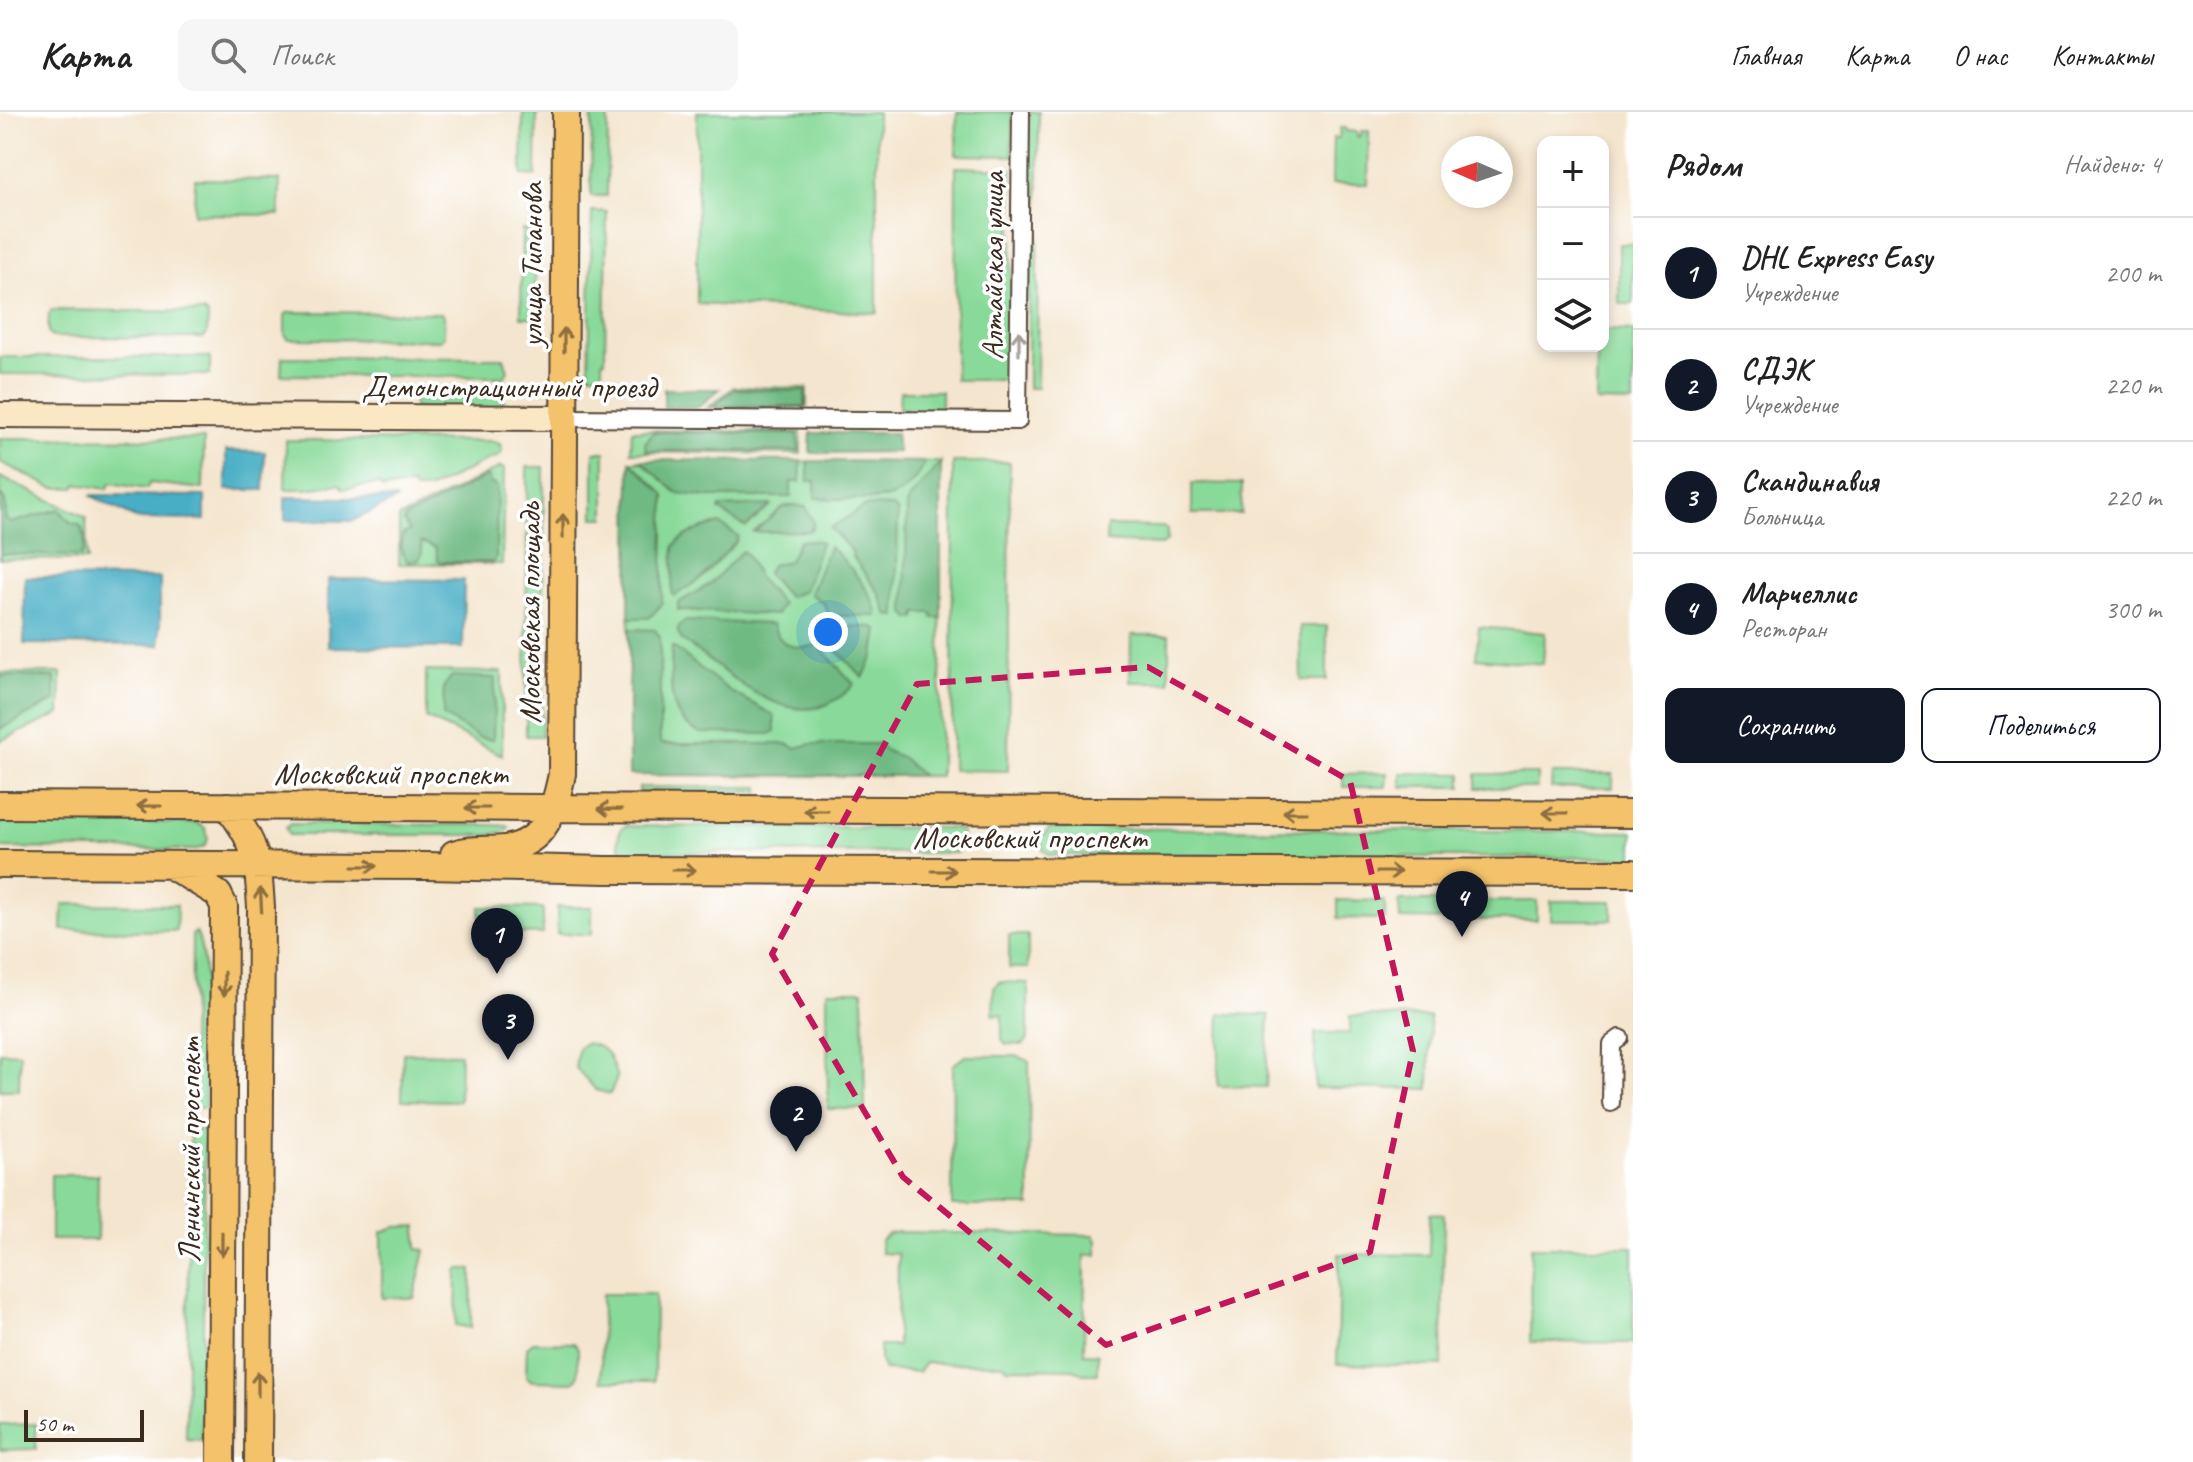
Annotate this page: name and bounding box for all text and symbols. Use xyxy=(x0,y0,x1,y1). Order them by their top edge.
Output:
search box xyxy=(178,19,738,91)
text: Карта xyxy=(40,32,130,79)
icon: search xyxy=(206,33,250,77)
text: Поиск xyxy=(270,36,334,74)
text: Главная xyxy=(1731,38,1801,73)
text: Карта xyxy=(1845,38,1909,73)
text: О нас xyxy=(1953,38,2007,73)
text: Контакты xyxy=(2051,38,2153,73)
north arrow xyxy=(1441,136,1513,208)
map controls xyxy=(1537,136,1609,352)
button: + xyxy=(1537,136,1609,208)
text: Рядом xyxy=(1665,143,1741,186)
text: Найдено: 4 xyxy=(2064,148,2161,181)
street label: Алтайская улица xyxy=(972,170,1013,360)
street label: улица Типанова xyxy=(511,181,552,349)
button: − xyxy=(1537,208,1609,280)
text: DHL Express Easy xyxy=(1741,238,1932,276)
text: 1 xyxy=(1685,257,1697,290)
text: 200 m xyxy=(2105,257,2161,290)
text: Учреждение xyxy=(1741,276,1837,309)
button: layers xyxy=(1537,280,1609,352)
one-way arrow xyxy=(557,327,572,354)
one-way arrow xyxy=(1011,330,1027,357)
text: СДЭК xyxy=(1741,350,1810,388)
street label: Демонстрационный проезд xyxy=(362,366,659,407)
text: 2 xyxy=(1685,369,1697,402)
text: 220 m xyxy=(2105,369,2161,402)
text: Учреждение xyxy=(1741,388,1837,421)
text: Скандинавия xyxy=(1741,462,1878,500)
text: 3 xyxy=(1685,481,1697,514)
text: 220 m xyxy=(2105,481,2161,514)
text: Больница xyxy=(1741,500,1823,533)
street label: Московская площадь xyxy=(509,501,550,724)
one-way arrow xyxy=(555,513,571,540)
text: Марчеллис xyxy=(1741,574,1857,612)
text: 4 xyxy=(1685,593,1697,626)
text: 300 m xyxy=(2105,593,2161,626)
your location xyxy=(808,612,848,652)
text: Ресторан xyxy=(1741,612,1826,645)
button: Сохранить xyxy=(1665,688,1905,763)
button: Поделиться xyxy=(1921,688,2161,763)
street label: Московский проспект xyxy=(274,753,509,794)
one-way arrow xyxy=(136,798,163,814)
one-way arrow xyxy=(464,800,491,816)
one-way arrow xyxy=(597,801,624,817)
one-way arrow xyxy=(803,803,830,819)
one-way arrow xyxy=(1282,805,1309,820)
one-way arrow xyxy=(1542,805,1569,821)
street label: Московский проспект xyxy=(913,817,1148,858)
one-way arrow xyxy=(351,858,378,874)
one-way arrow xyxy=(670,862,697,878)
one-way arrow xyxy=(930,863,957,879)
one-way arrow xyxy=(1375,864,1402,880)
pin: 4 xyxy=(1436,871,1488,937)
one-way arrow xyxy=(253,887,268,914)
pin: 1 xyxy=(471,908,523,974)
one-way arrow xyxy=(216,970,232,997)
pin: 3 xyxy=(482,994,534,1060)
street label: Ленинский проспект xyxy=(169,1036,210,1263)
pin: 2 xyxy=(770,1086,822,1152)
one-way arrow xyxy=(214,1230,230,1257)
one-way arrow xyxy=(250,1371,266,1398)
scale bar xyxy=(24,1406,144,1442)
text: 50 m xyxy=(36,1410,73,1438)

